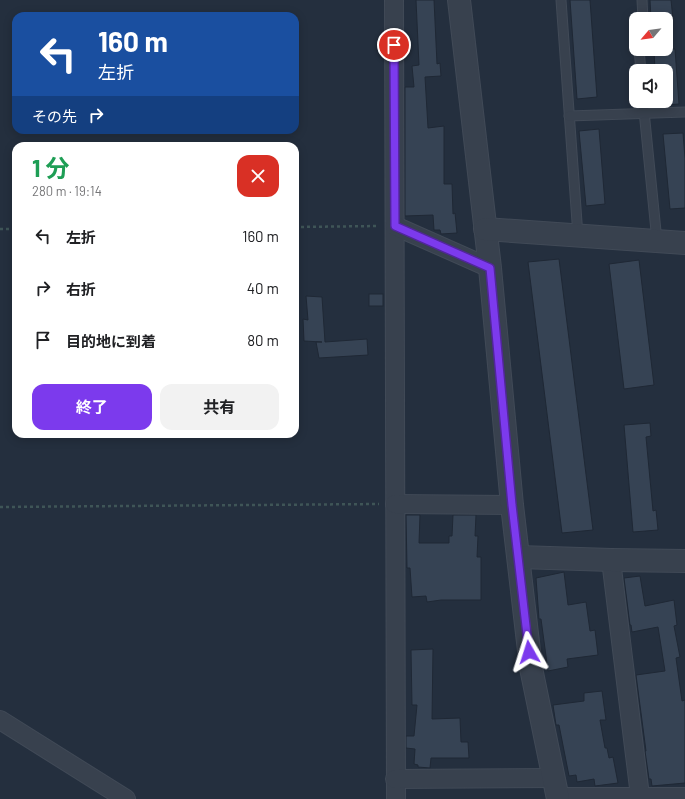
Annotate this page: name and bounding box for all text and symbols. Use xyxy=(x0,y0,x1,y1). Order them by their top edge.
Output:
north arrow xyxy=(629,12,673,56)
map controls xyxy=(629,12,673,108)
text: 160 m xyxy=(98,24,168,58)
icon: left xyxy=(32,28,84,80)
pin xyxy=(377,28,411,62)
icon: arrive xyxy=(383,34,405,56)
text: 左折 xyxy=(98,61,134,83)
button: sound xyxy=(629,64,673,108)
icon: right xyxy=(85,104,107,126)
text: その先 xyxy=(32,107,77,125)
text: 1 分 xyxy=(32,153,69,182)
button: close xyxy=(237,155,279,197)
text: 280 m · 19:14 xyxy=(32,183,102,199)
icon: left xyxy=(32,225,54,247)
text: 160 m xyxy=(242,227,279,245)
text: 左折 xyxy=(66,228,96,246)
icon: right xyxy=(32,277,54,299)
text: 40 m xyxy=(247,279,279,297)
text: 右折 xyxy=(66,280,96,298)
icon: arrive xyxy=(32,329,54,351)
text: 80 m xyxy=(247,331,279,349)
text: 目的地に到着 xyxy=(66,332,156,350)
button: 終了 xyxy=(32,384,152,430)
button: 共有 xyxy=(160,384,279,430)
position arrow xyxy=(508,631,550,673)

